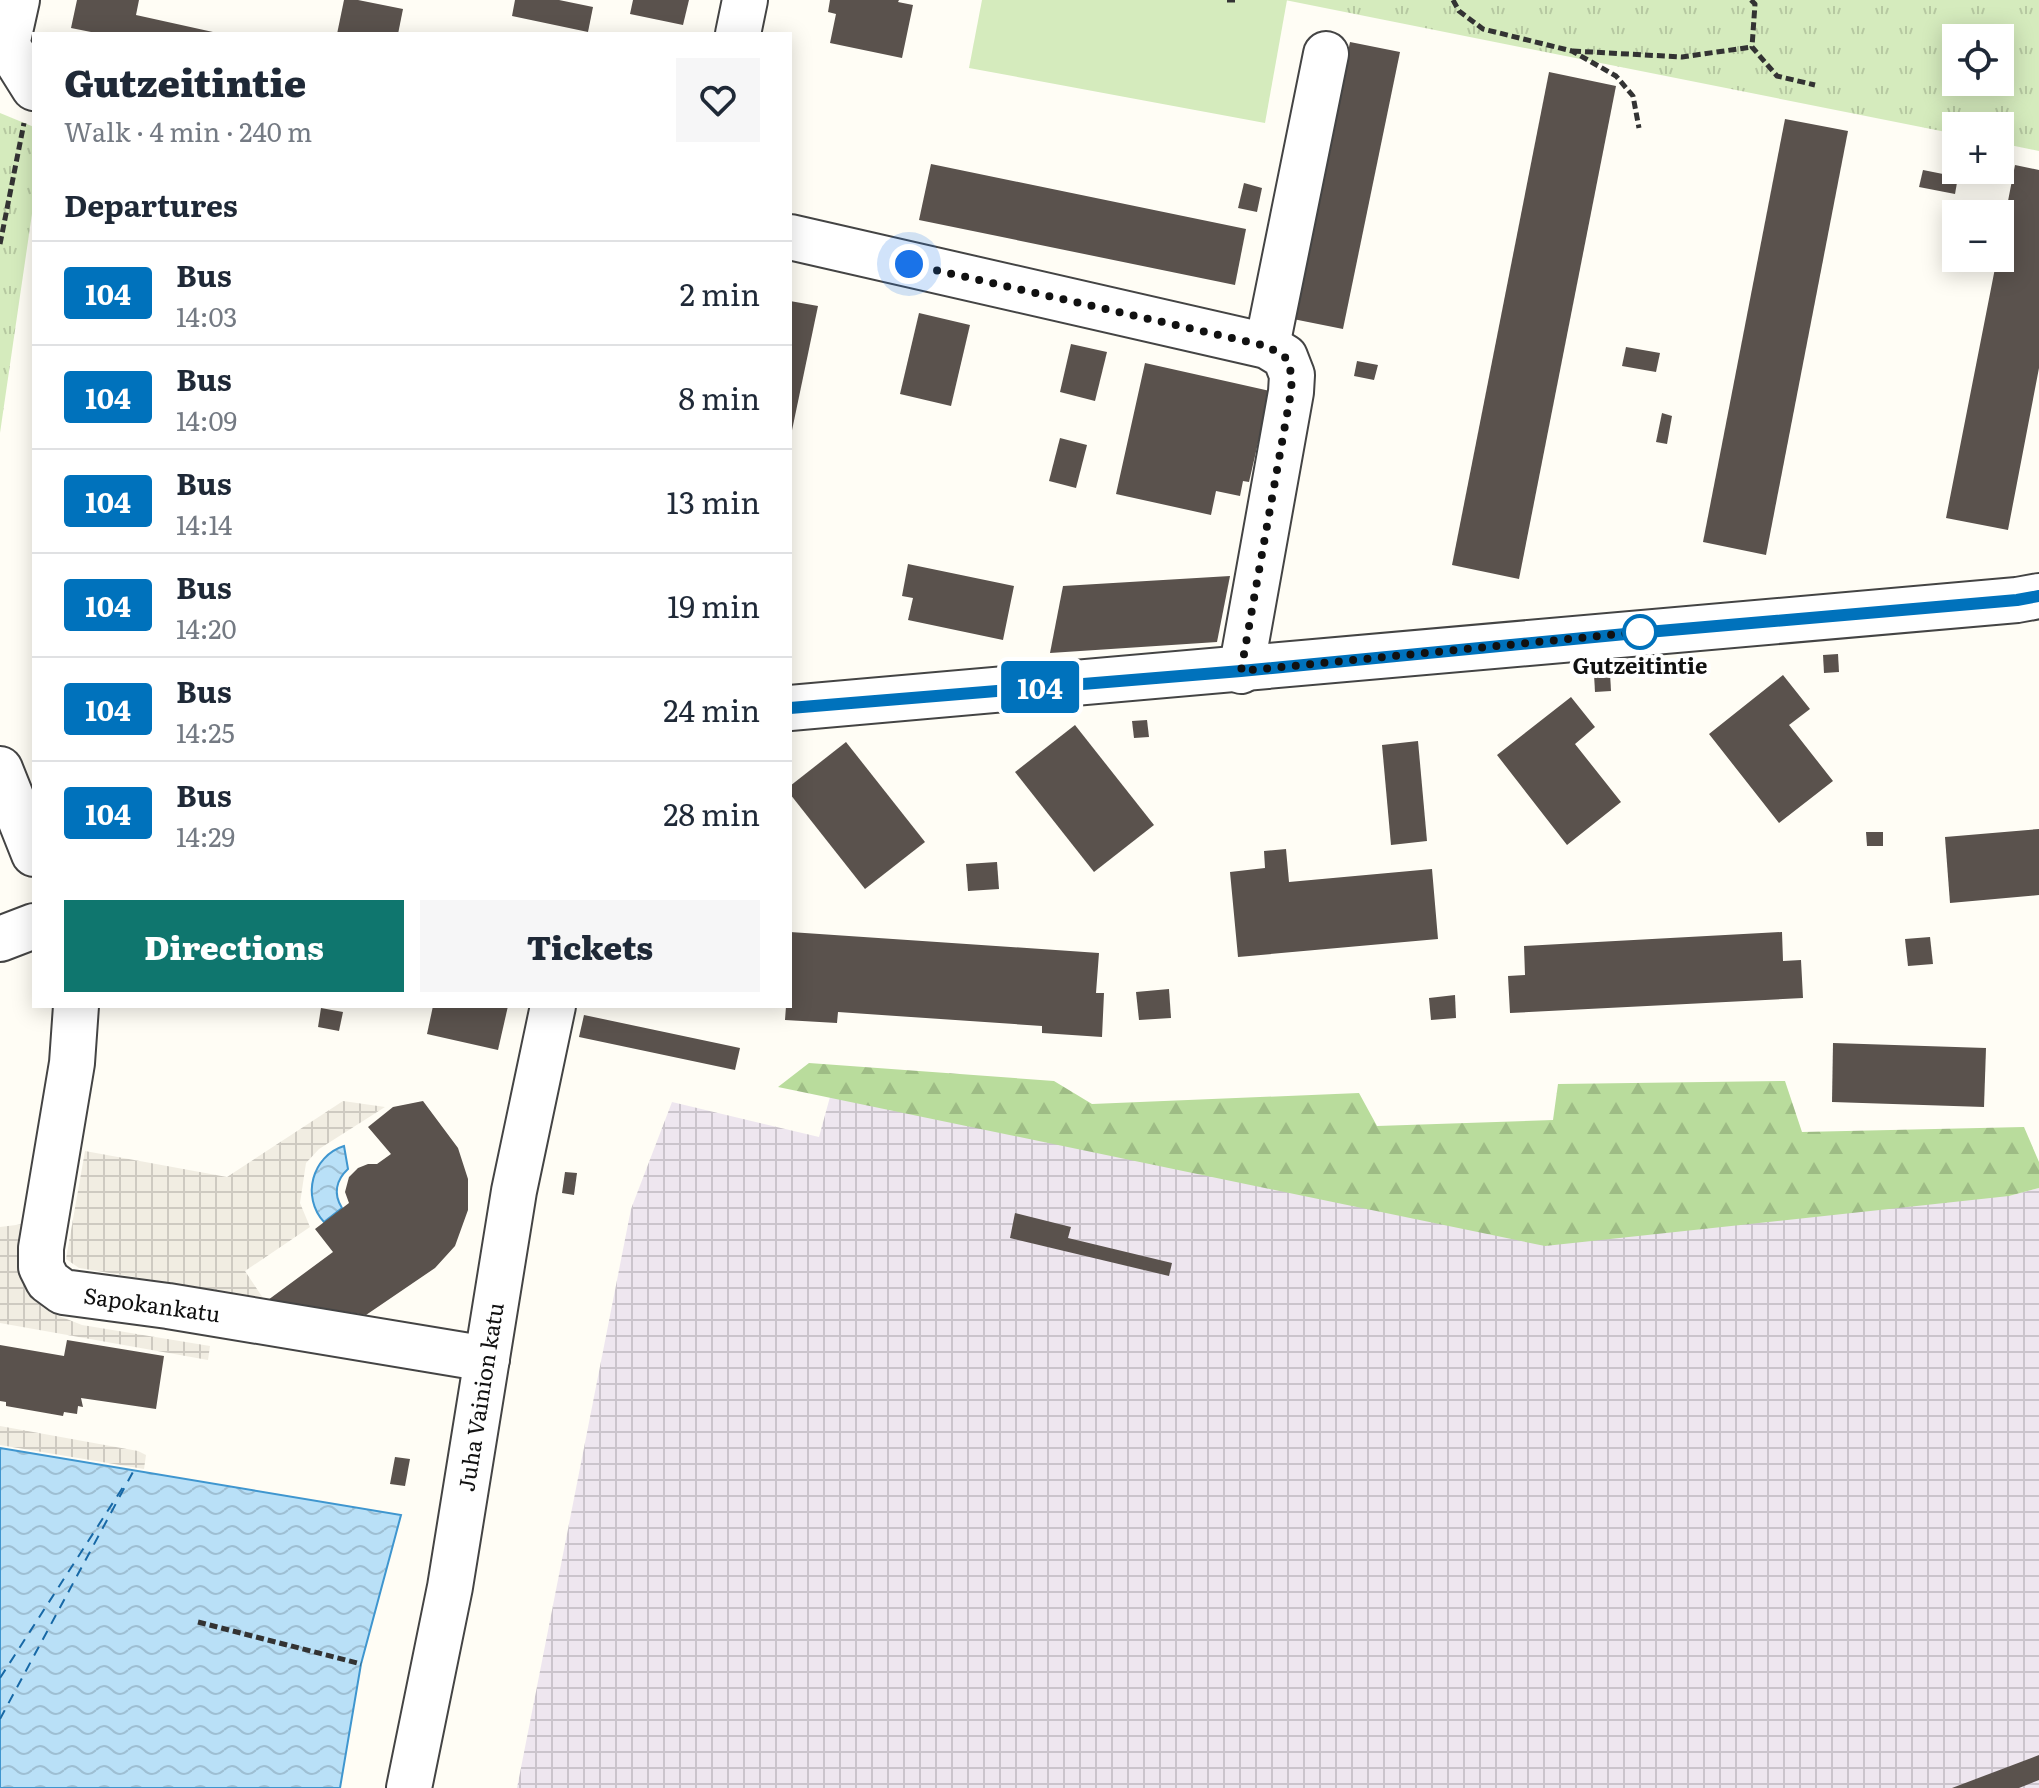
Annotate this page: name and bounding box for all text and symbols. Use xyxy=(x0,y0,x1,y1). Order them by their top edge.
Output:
map controls xyxy=(1942,24,2014,272)
button: locate xyxy=(1942,24,2014,96)
text: Gutzeitintie xyxy=(64,52,306,109)
button: heart xyxy=(676,58,760,142)
text: Walk · 4 min · 240 m xyxy=(64,111,312,150)
button: + xyxy=(1942,112,2014,184)
text: Departures xyxy=(64,182,238,226)
button: − xyxy=(1942,200,2014,272)
your location xyxy=(889,244,929,284)
text: Bus xyxy=(176,252,232,296)
text: 2 min xyxy=(680,271,760,315)
text: 104 xyxy=(85,272,131,314)
text: 14:03 xyxy=(176,296,237,335)
text: Bus xyxy=(176,356,232,400)
text: 8 min xyxy=(679,375,760,419)
text: 104 xyxy=(85,376,131,418)
text: 14:09 xyxy=(176,400,237,439)
text: Bus xyxy=(176,460,232,504)
text: 13 min xyxy=(667,479,760,523)
text: 104 xyxy=(85,480,131,522)
text: 14:14 xyxy=(176,504,232,543)
text: Bus xyxy=(176,564,232,608)
text: 19 min xyxy=(667,583,760,627)
text: 104 xyxy=(85,584,131,626)
text: 14:20 xyxy=(176,608,236,647)
marker: Gutzeitintie xyxy=(1623,615,1657,649)
place label: Gutzeitintie xyxy=(1573,648,1707,681)
line badge: 104 xyxy=(994,661,1086,713)
text: 104 xyxy=(1017,666,1063,708)
text: Bus xyxy=(176,668,232,712)
text: 24 min xyxy=(663,687,760,731)
text: 104 xyxy=(85,688,131,730)
text: 14:25 xyxy=(176,712,235,751)
text: Bus xyxy=(176,772,232,816)
text: 28 min xyxy=(663,791,760,835)
text: 104 xyxy=(85,792,131,834)
text: 14:29 xyxy=(176,816,235,855)
button: Directions xyxy=(64,900,404,992)
button: Tickets xyxy=(420,900,760,992)
street label: Sapokankatu xyxy=(82,1278,223,1329)
street label: Juha Vainion katu xyxy=(448,1300,511,1494)

